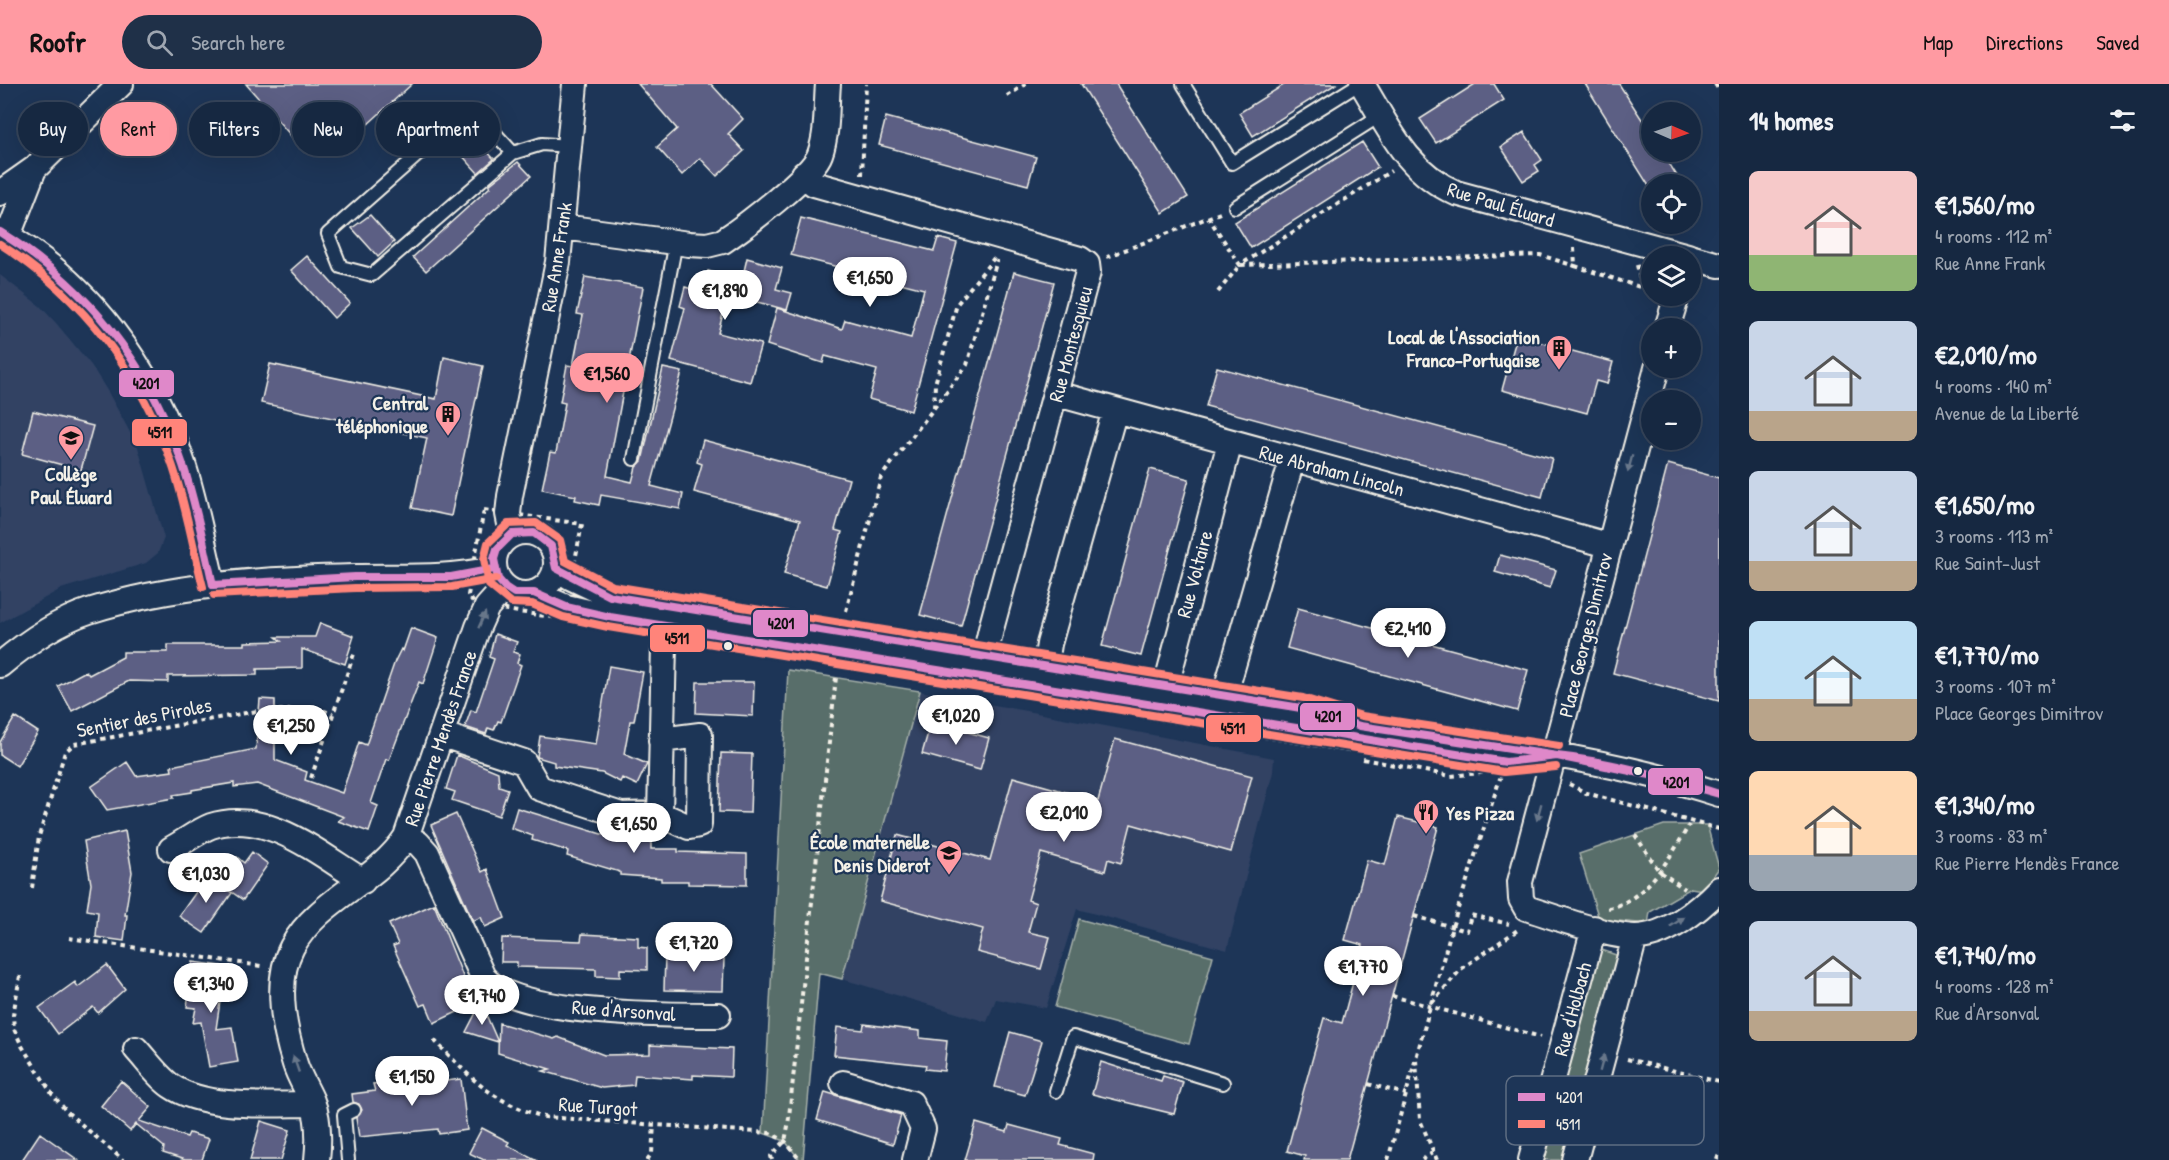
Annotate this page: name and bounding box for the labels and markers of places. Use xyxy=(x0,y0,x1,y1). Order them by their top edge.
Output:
pin: €1,650 xyxy=(821,257,919,308)
pin: €1,890 xyxy=(676,270,774,321)
place label: Local de l'Association Franco-Portugaise xyxy=(1388,323,1540,374)
building icon: Local de l'Association Franco-Portugaise xyxy=(1544,333,1574,371)
pin: €1,560 xyxy=(558,353,656,404)
place label: Central téléphonique xyxy=(335,389,429,440)
building icon: Central téléphonique xyxy=(433,399,463,437)
school or university icon: Collège Paul Éluard xyxy=(56,423,86,461)
place label: Collège Paul Éluard xyxy=(31,460,112,510)
pin: €2,410 xyxy=(1359,608,1457,659)
unlabelled marker xyxy=(722,640,734,652)
pin: €1,020 xyxy=(907,695,1005,746)
pin: €1,250 xyxy=(242,705,340,756)
unlabelled marker xyxy=(1632,765,1644,777)
pin: €2,010 xyxy=(1015,792,1113,843)
restaurant icon: Yes Pizza xyxy=(1411,797,1441,835)
place label: Yes Pizza xyxy=(1446,799,1514,826)
pin: €1,650 xyxy=(585,803,683,854)
place label: École maternelle Denis Diderot xyxy=(810,828,931,878)
school or university icon: École maternelle Denis Diderot xyxy=(934,838,964,876)
pin: €1,030 xyxy=(157,853,255,904)
pin: €1,720 xyxy=(645,922,743,973)
pin: €1,770 xyxy=(1314,946,1412,997)
pin: €1,340 xyxy=(162,963,260,1014)
pin: €1,740 xyxy=(433,975,531,1026)
pin: €1,150 xyxy=(363,1056,461,1107)

